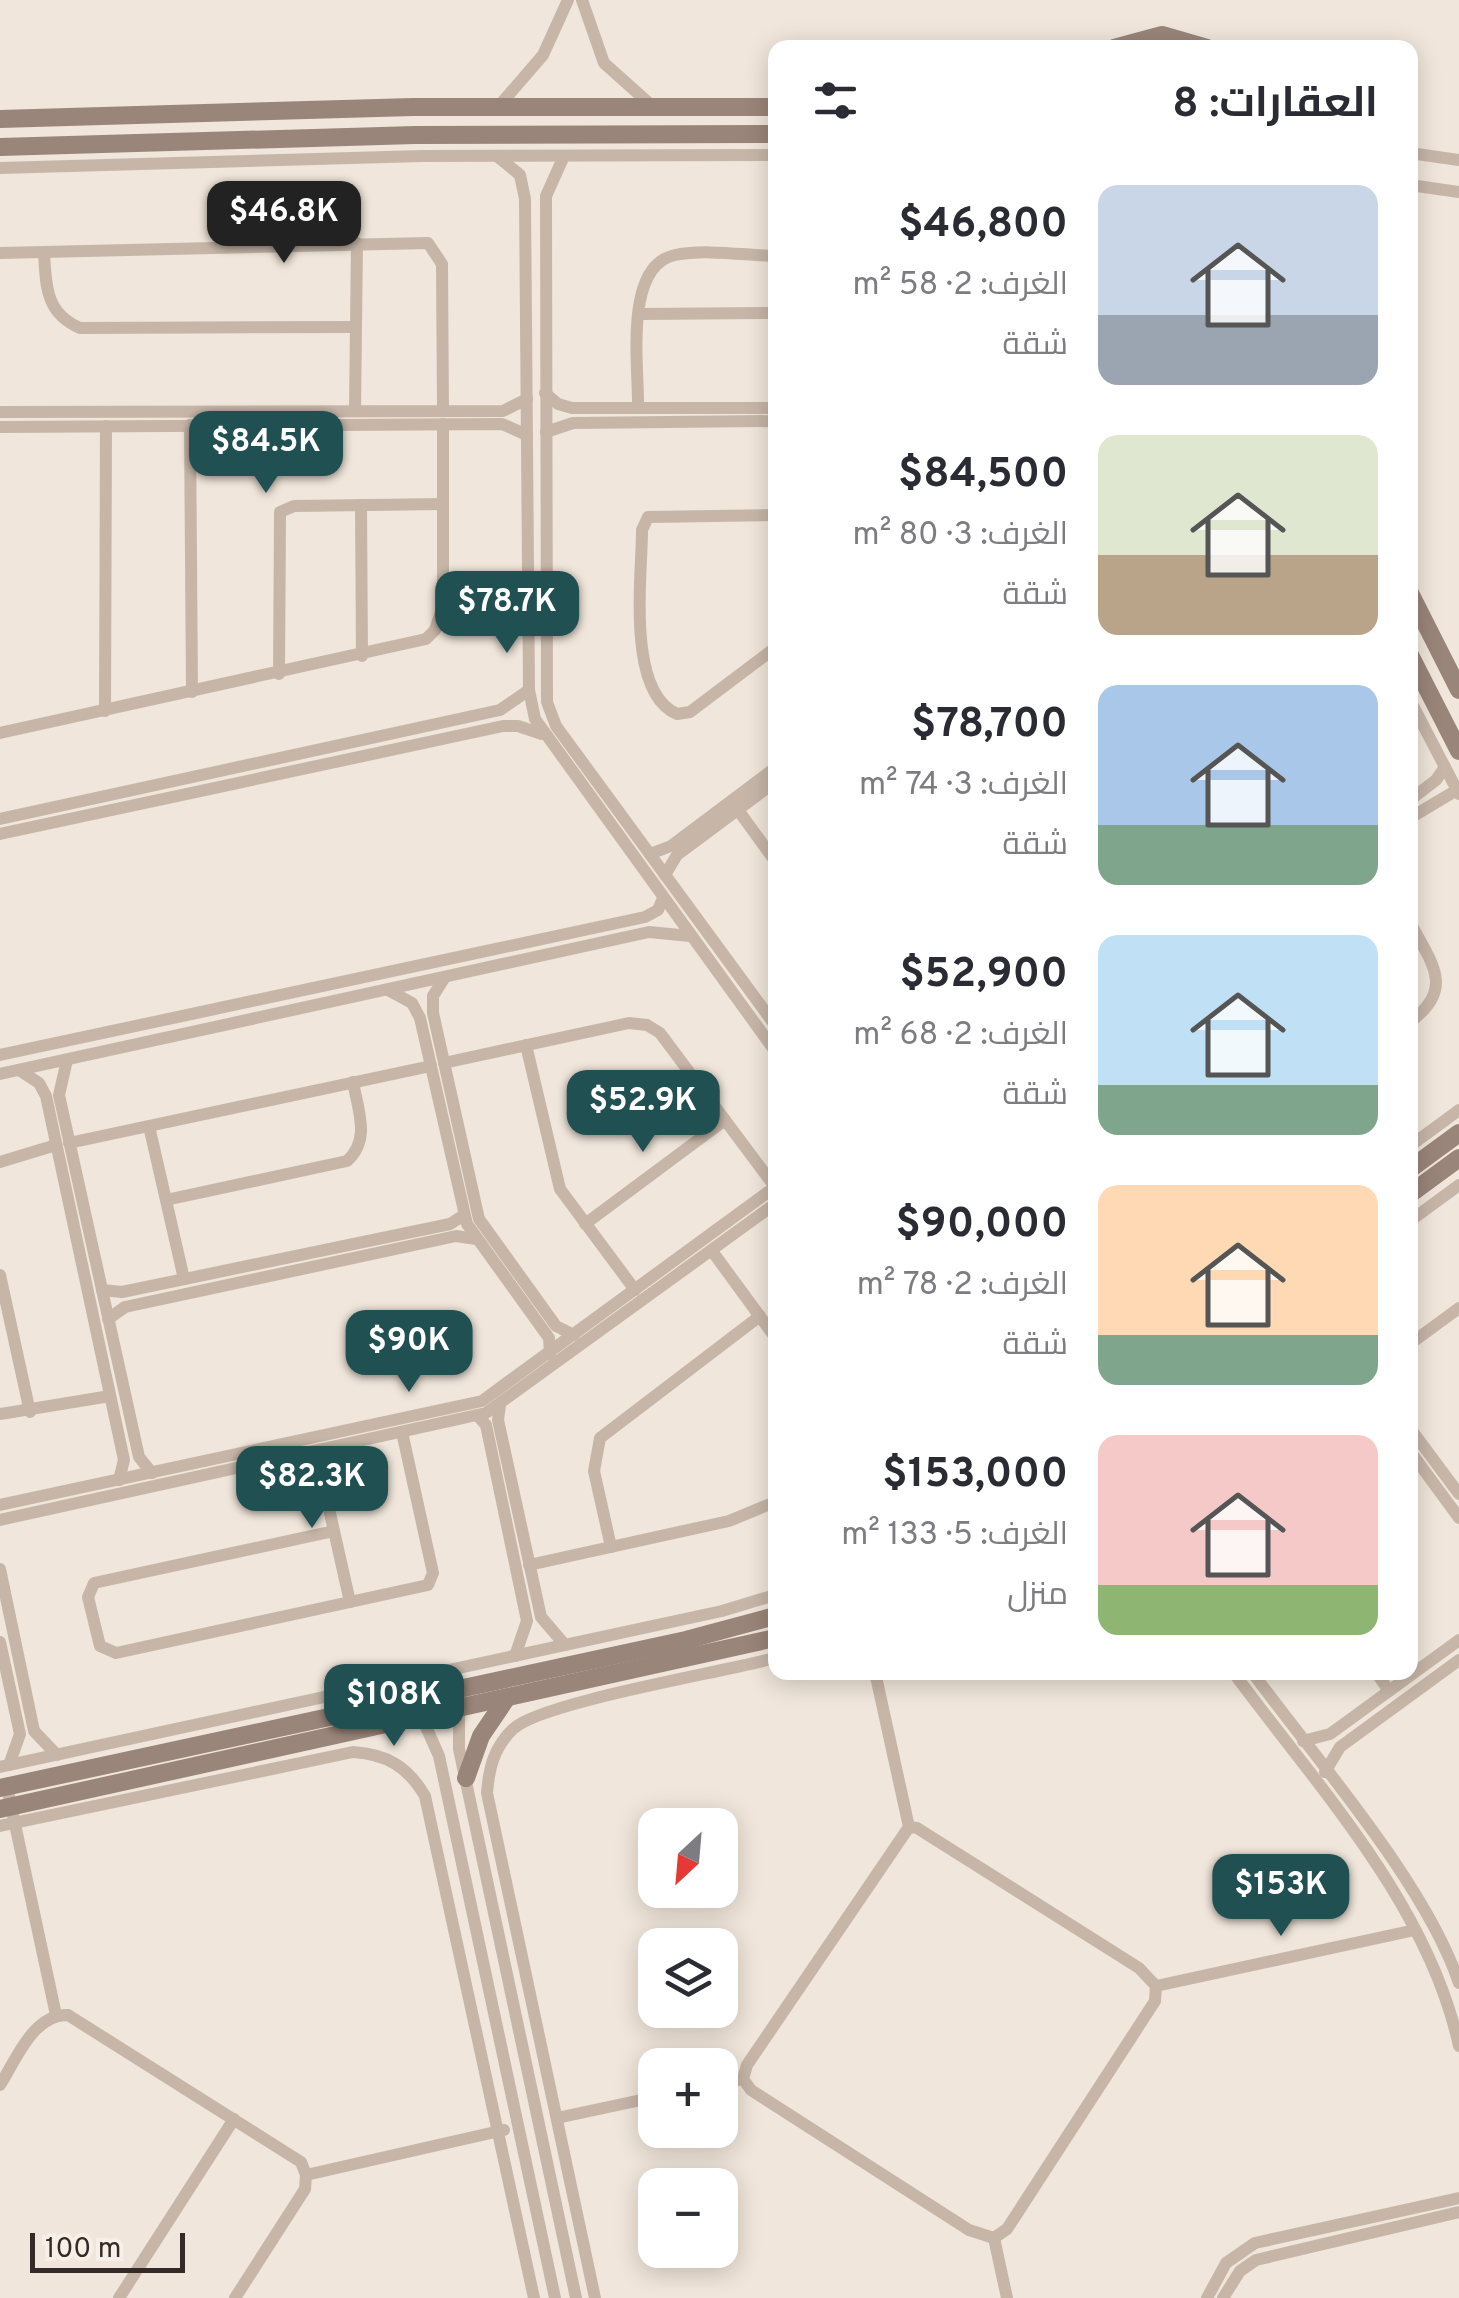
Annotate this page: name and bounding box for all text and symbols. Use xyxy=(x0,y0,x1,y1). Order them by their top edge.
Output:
icon: filters xyxy=(808,73,863,128)
text: العقارات: 8 xyxy=(1172,79,1378,132)
pin: $46.8K xyxy=(203,181,365,266)
text: $46.8K xyxy=(229,193,339,233)
text: $46,800 xyxy=(898,199,1068,252)
icon: home xyxy=(1178,225,1298,345)
text: الغرف: 2 · 58 m² xyxy=(853,266,1068,306)
text: شقة xyxy=(1003,326,1068,366)
pin: $84.5K xyxy=(185,411,347,496)
text: $84.5K xyxy=(211,423,321,463)
text: $84,500 xyxy=(898,449,1068,502)
icon: home xyxy=(1178,475,1298,595)
text: الغرف: 3 · 80 m² xyxy=(853,516,1068,556)
pin: $78.7K xyxy=(426,571,588,656)
text: شقة xyxy=(1003,576,1068,616)
text: $78.7K xyxy=(457,583,557,623)
text: $78,700 xyxy=(911,699,1068,752)
icon: home xyxy=(1178,725,1298,845)
text: الغرف: 3 · 74 m² xyxy=(859,766,1068,806)
text: شقة xyxy=(1003,826,1068,866)
text: $52,900 xyxy=(899,949,1068,1002)
icon: home xyxy=(1178,975,1298,1095)
text: الغرف: 2 · 68 m² xyxy=(853,1016,1068,1056)
pin: $52.9K xyxy=(562,1070,724,1155)
text: شقة xyxy=(1003,1076,1068,1116)
text: $52.9K xyxy=(589,1082,697,1122)
text: $90,000 xyxy=(895,1199,1068,1252)
icon: home xyxy=(1178,1225,1298,1345)
text: الغرف: 2 · 78 m² xyxy=(857,1266,1068,1306)
pin: $90K xyxy=(350,1310,468,1395)
text: $90K xyxy=(368,1322,450,1362)
text: شقة xyxy=(1003,1326,1068,1366)
pin: $82.3K xyxy=(231,1446,393,1531)
text: $153,000 xyxy=(882,1449,1068,1502)
text: $82.3K xyxy=(258,1458,366,1498)
icon: home xyxy=(1178,1475,1298,1595)
text: الغرف: 5 · 133 m² xyxy=(841,1516,1068,1556)
text: منزل xyxy=(1007,1576,1068,1616)
pin: $108K xyxy=(324,1664,464,1749)
text: $108K xyxy=(346,1676,442,1716)
north arrow xyxy=(638,1808,738,1908)
map controls xyxy=(638,1808,738,2268)
pin: $153K xyxy=(1211,1854,1351,1939)
text: $153K xyxy=(1234,1866,1328,1906)
button: layers xyxy=(638,1928,738,2028)
button: + xyxy=(638,2048,738,2148)
button: − xyxy=(638,2168,738,2268)
scale bar xyxy=(30,2228,185,2272)
text: 100 m xyxy=(45,2232,121,2268)

